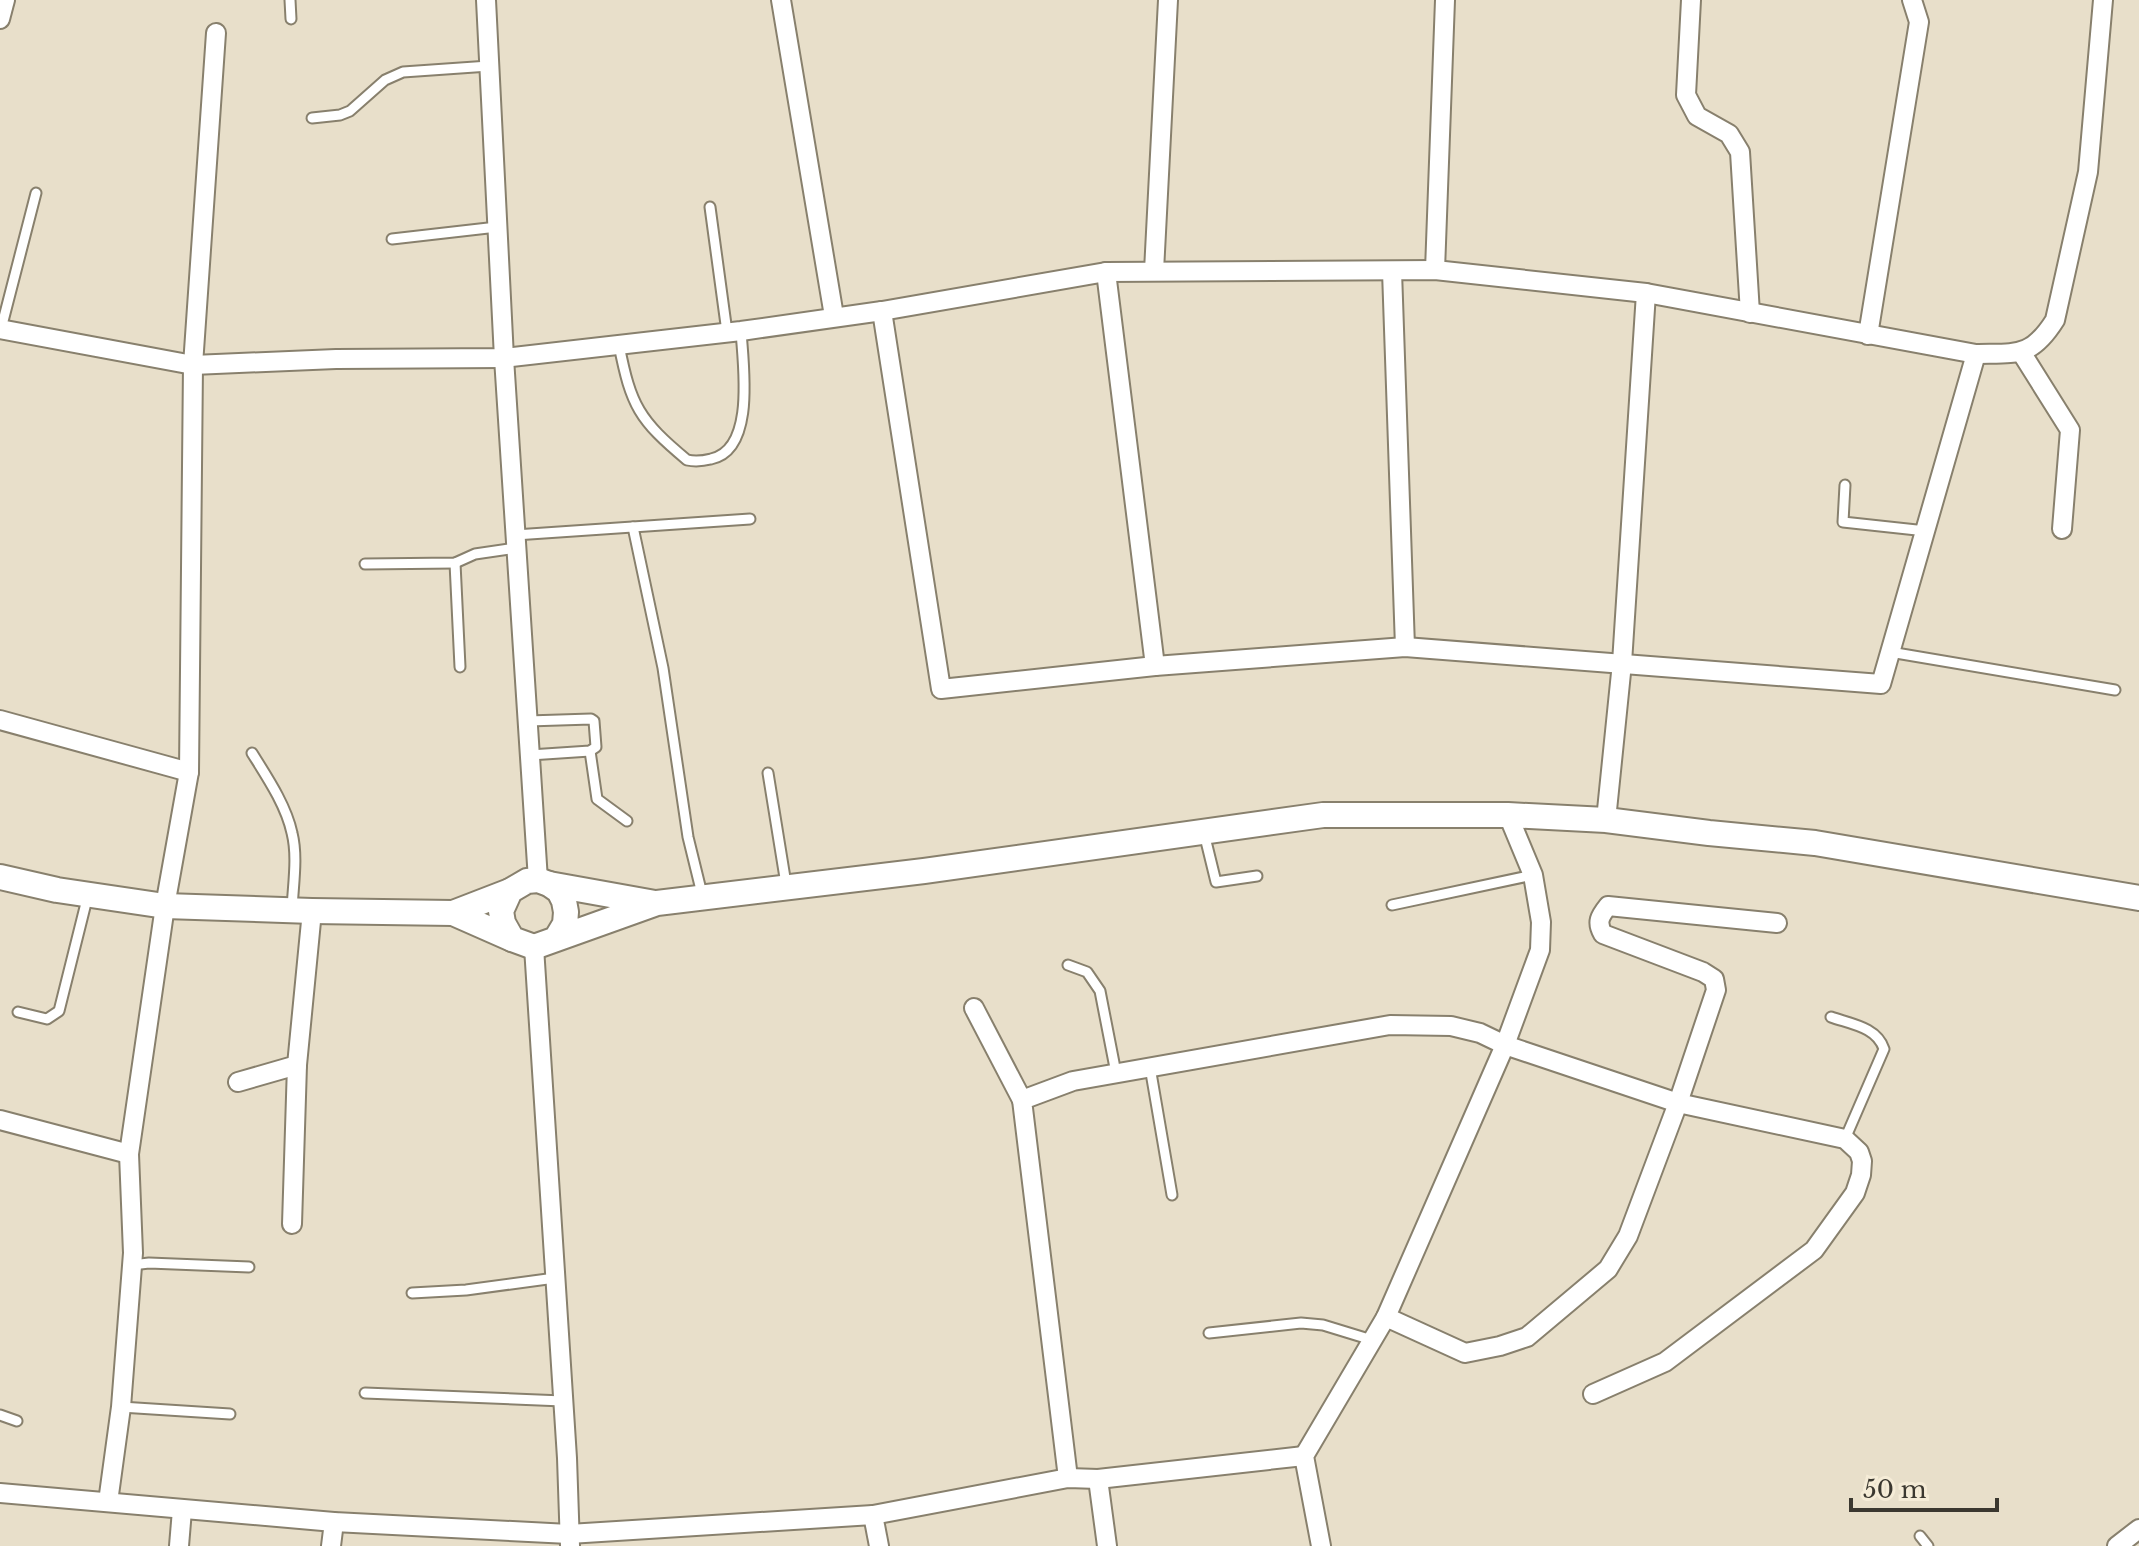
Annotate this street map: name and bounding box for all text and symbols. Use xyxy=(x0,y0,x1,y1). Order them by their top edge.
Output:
scale bar xyxy=(1851,1462,1997,1512)
text: 50 m xyxy=(1863,1475,1927,1504)

